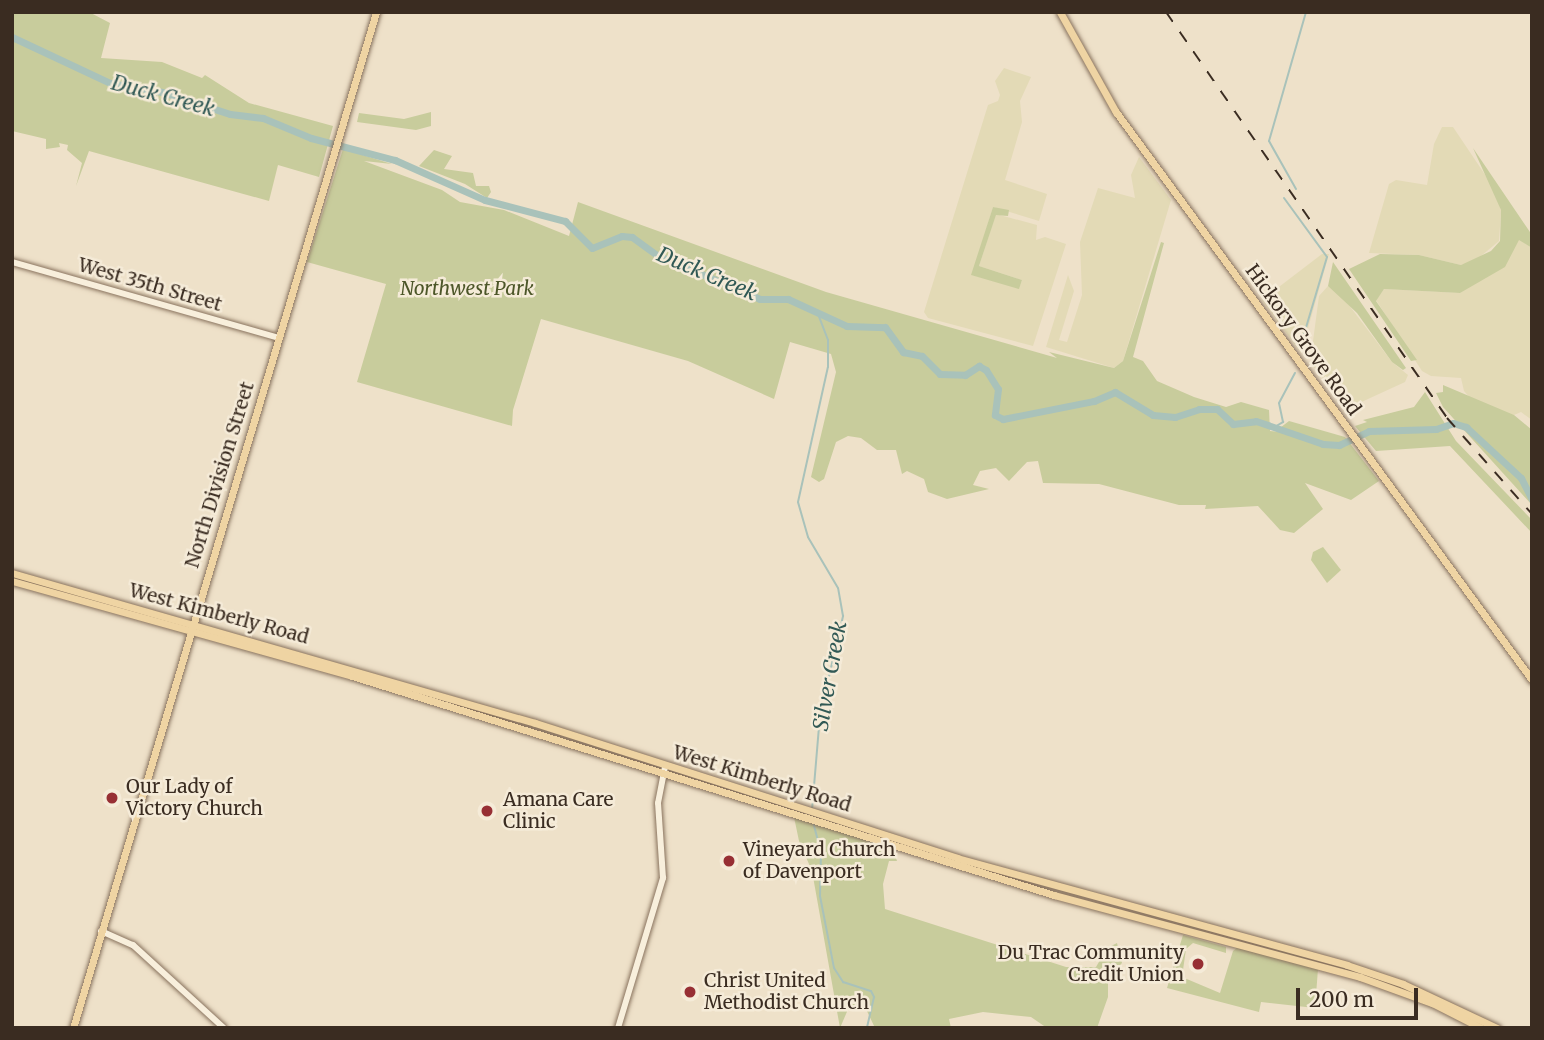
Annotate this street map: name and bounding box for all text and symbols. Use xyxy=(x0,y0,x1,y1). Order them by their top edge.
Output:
water label: Duck Creek xyxy=(109,70,217,122)
water label: Duck Creek xyxy=(653,242,761,306)
street label: West 35th Street xyxy=(76,254,224,316)
street label: Hickory Grove Road xyxy=(1241,260,1365,420)
park label: Northwest Park xyxy=(400,278,534,300)
street label: North Division Street xyxy=(181,379,259,571)
street label: West Kimberly Road xyxy=(127,579,311,649)
water label: Silver Creek xyxy=(808,619,852,733)
street label: West Kimberly Road xyxy=(670,741,854,817)
place label: Our Lady of Victory Church xyxy=(126,776,263,820)
place label: Amana Care Clinic xyxy=(503,789,613,833)
marker: Our Lady of Victory Church xyxy=(104,790,120,806)
marker: Amana Care Clinic xyxy=(477,801,497,821)
place label: Vineyard Church of Davenport xyxy=(743,839,895,883)
marker: Vineyard Church of Davenport xyxy=(721,853,737,869)
place label: Du Trac Community Credit Union xyxy=(998,942,1184,986)
marker: Du Trac Community Credit Union xyxy=(1190,956,1206,972)
place label: Christ United Methodist Church xyxy=(704,970,869,1014)
scale bar xyxy=(1299,974,1422,1018)
marker: Christ United Methodist Church xyxy=(682,984,698,1000)
text: 200 m xyxy=(1309,986,1374,1013)

